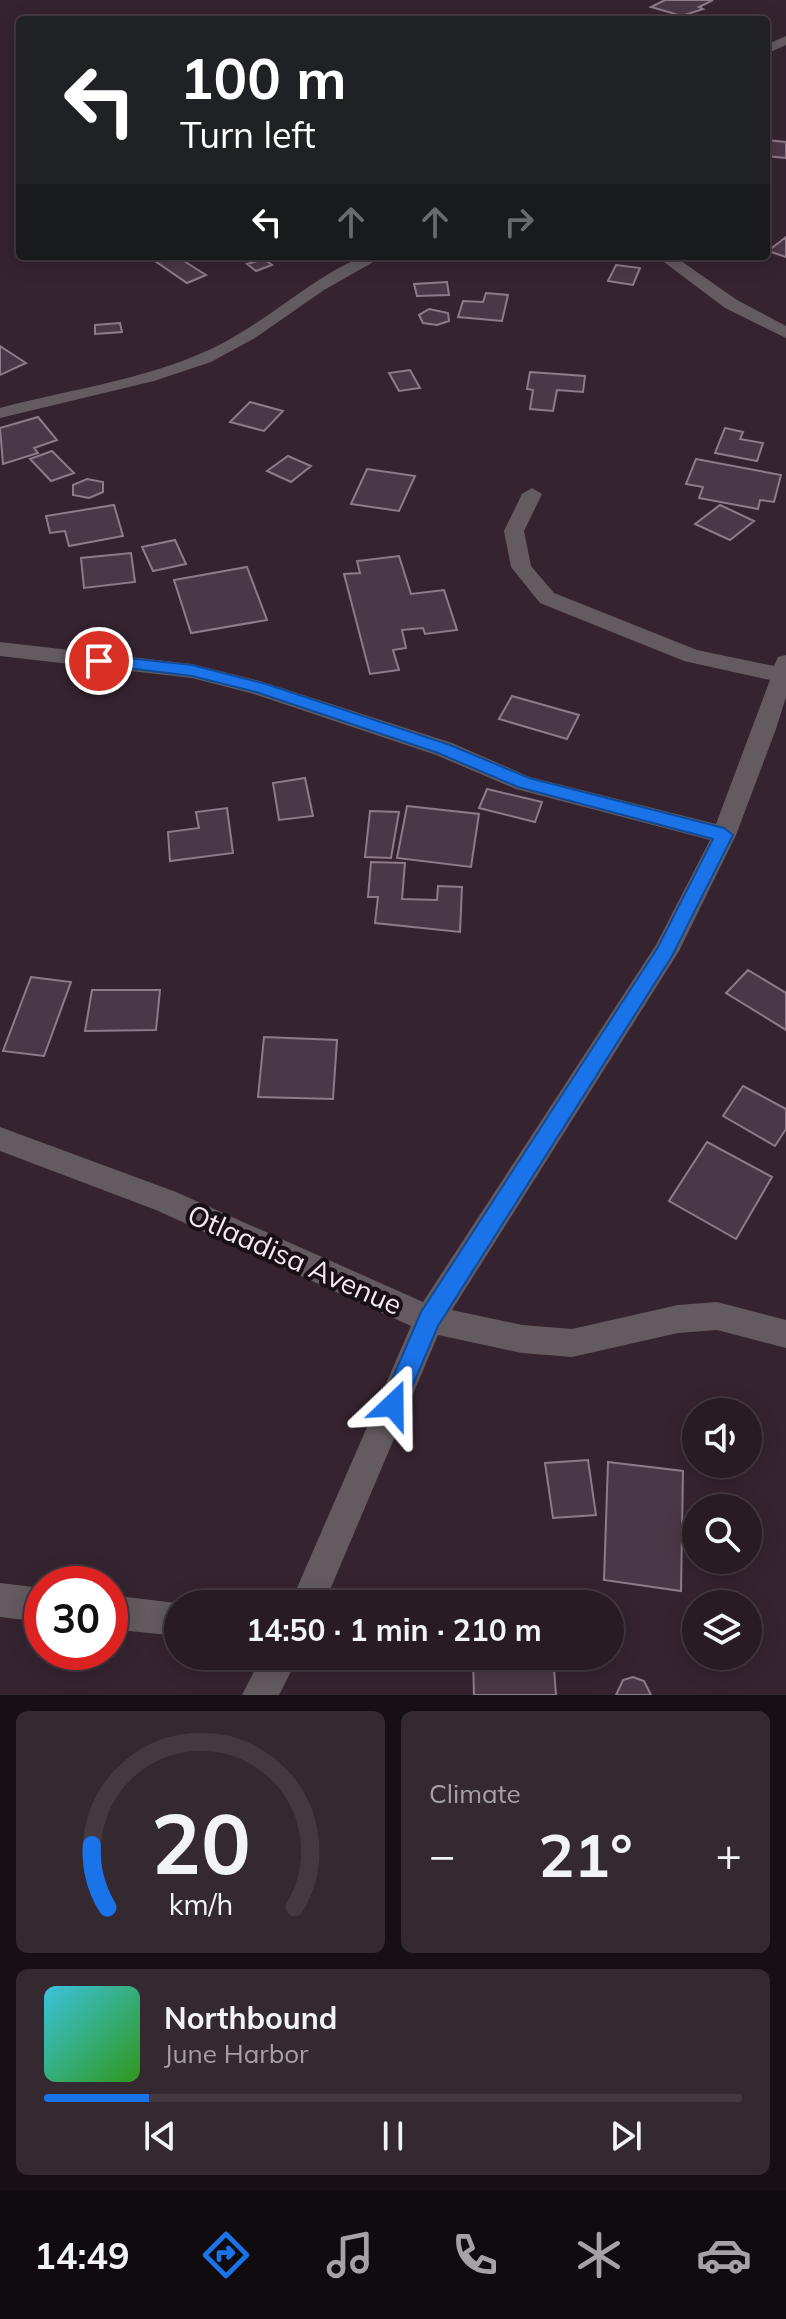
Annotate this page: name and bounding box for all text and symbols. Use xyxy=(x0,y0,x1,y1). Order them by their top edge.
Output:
text: 100 m xyxy=(180,43,347,113)
icon: left xyxy=(48,48,152,152)
text: Turn left xyxy=(180,112,316,157)
icon: left xyxy=(245,200,289,244)
icon: ahead xyxy=(329,200,373,244)
icon: ahead xyxy=(413,200,457,244)
icon: right xyxy=(497,200,541,244)
pin xyxy=(65,627,133,695)
icon: arrive xyxy=(77,639,121,683)
street label: Otlaadisa Avenue xyxy=(183,1196,407,1322)
position arrow xyxy=(351,1363,435,1447)
map controls xyxy=(682,1398,762,1670)
button: sound xyxy=(682,1398,762,1478)
button: search xyxy=(682,1494,762,1574)
speed limit sign: 30 xyxy=(24,1566,128,1670)
button: layers xyxy=(682,1590,762,1670)
text: 14:50 · 1 min · 210 m xyxy=(246,1611,542,1649)
text: Climate xyxy=(429,1777,521,1810)
text: 20 xyxy=(151,1790,250,1895)
text: 21° xyxy=(538,1817,633,1892)
text: − xyxy=(429,1827,455,1882)
text: + xyxy=(716,1827,742,1882)
text: km/h xyxy=(168,1886,233,1922)
text: Northbound xyxy=(164,1999,337,2037)
text: June Harbor xyxy=(164,2037,309,2070)
icon: previous xyxy=(138,2114,182,2158)
icon: pause xyxy=(371,2114,415,2158)
icon: next xyxy=(604,2114,648,2158)
icon: directions xyxy=(198,2227,254,2283)
icon: music xyxy=(322,2227,378,2283)
icon: phone xyxy=(447,2227,503,2283)
icon: climate xyxy=(571,2227,627,2283)
icon: car xyxy=(696,2227,752,2283)
text: 14:49 xyxy=(34,2233,130,2278)

